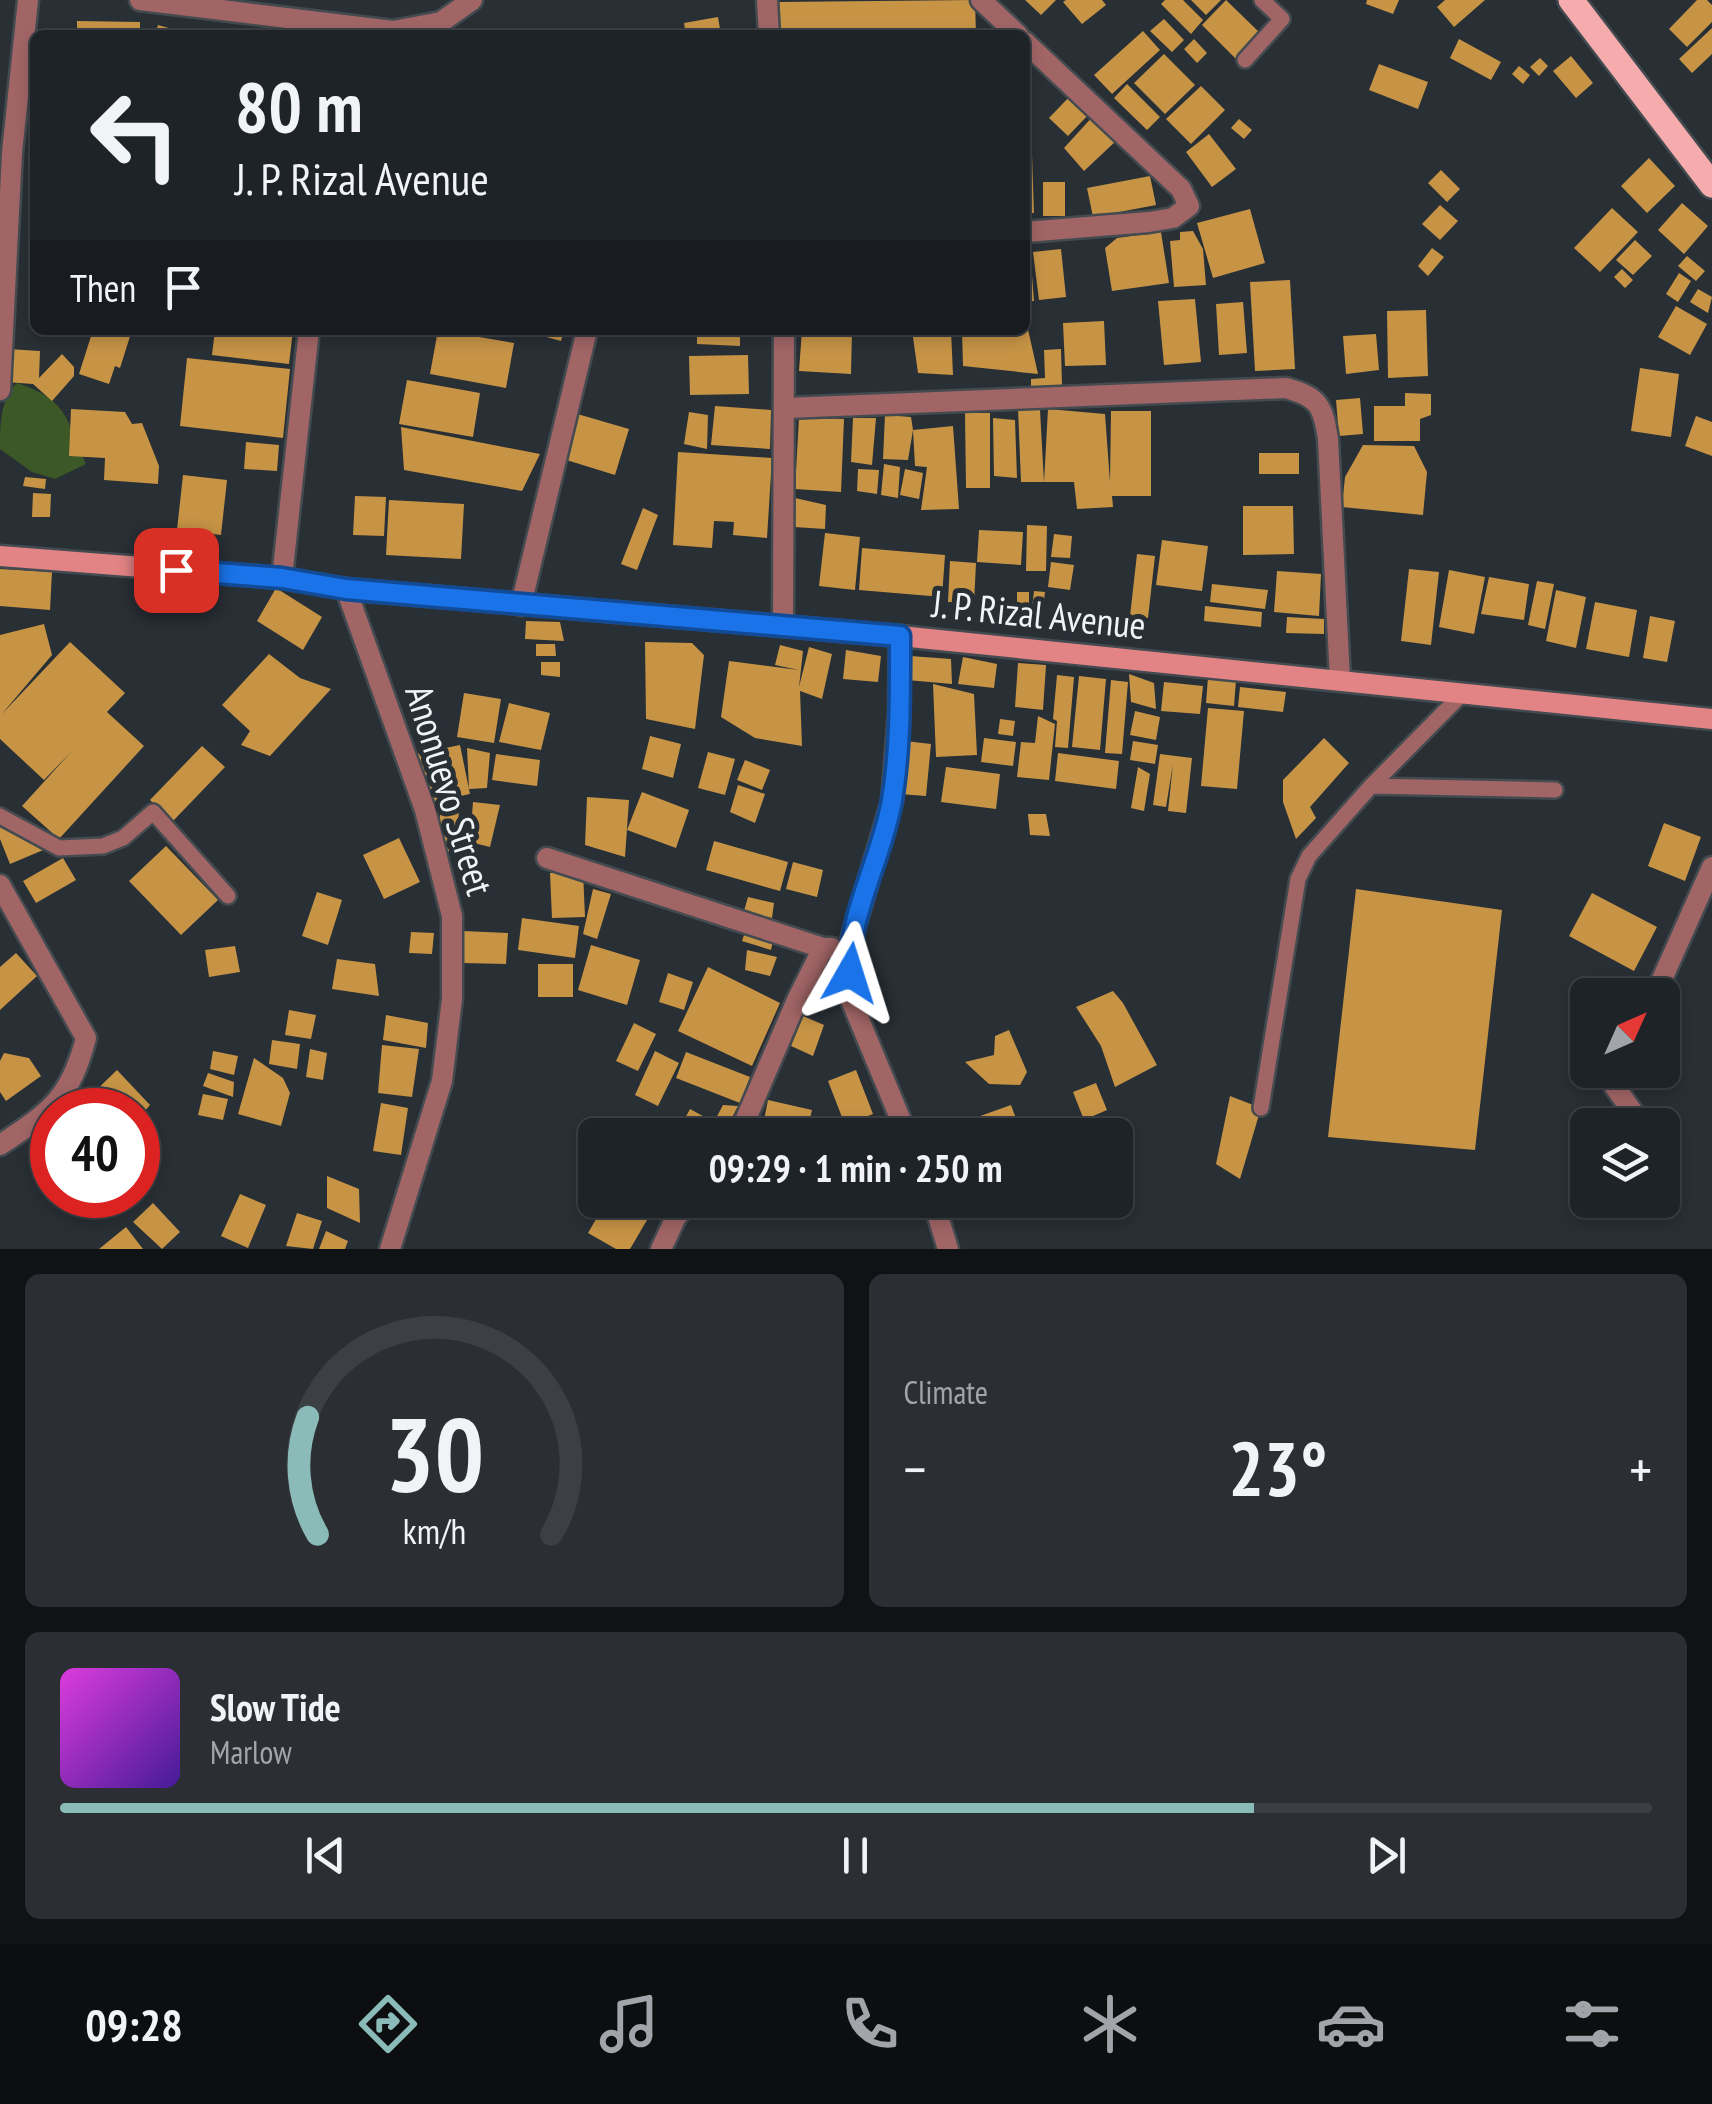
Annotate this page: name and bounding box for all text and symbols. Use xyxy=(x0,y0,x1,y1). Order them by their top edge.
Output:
text: 80 m xyxy=(235,61,363,151)
icon: left xyxy=(70,70,200,200)
text: J. P. Rizal Avenue xyxy=(235,149,489,207)
icon: arrive xyxy=(156,260,211,315)
text: Then xyxy=(70,263,136,312)
pin xyxy=(134,528,219,613)
icon: arrive xyxy=(149,543,204,598)
street label: J. P. Rizal Avenue xyxy=(929,578,1148,649)
street label: Anonuevo Street xyxy=(395,679,506,901)
position arrow xyxy=(798,921,902,1025)
north arrow xyxy=(1570,978,1680,1088)
map controls xyxy=(1570,978,1680,1218)
speed limit sign: 40 xyxy=(30,1088,160,1218)
button: layers xyxy=(1570,1108,1680,1218)
text: 09:29 · 1 min · 250 m xyxy=(709,1143,1002,1192)
text: Climate xyxy=(904,1371,988,1413)
text: 30 xyxy=(385,1386,484,1521)
text: 23° xyxy=(1228,1420,1327,1517)
text: − xyxy=(904,1433,926,1504)
text: + xyxy=(1629,1433,1652,1504)
text: km/h xyxy=(403,1508,466,1554)
text: Slow Tide xyxy=(210,1682,341,1731)
text: Marlow xyxy=(210,1731,292,1773)
icon: previous xyxy=(298,1828,353,1883)
icon: pause xyxy=(828,1828,883,1883)
icon: next xyxy=(1359,1828,1414,1883)
icon: directions xyxy=(353,1989,423,2059)
icon: music xyxy=(594,1989,664,2059)
icon: phone xyxy=(835,1989,905,2059)
icon: climate xyxy=(1075,1989,1145,2059)
icon: car xyxy=(1316,1989,1386,2059)
icon: filters xyxy=(1557,1989,1627,2059)
text: 09:28 xyxy=(85,1995,183,2053)

